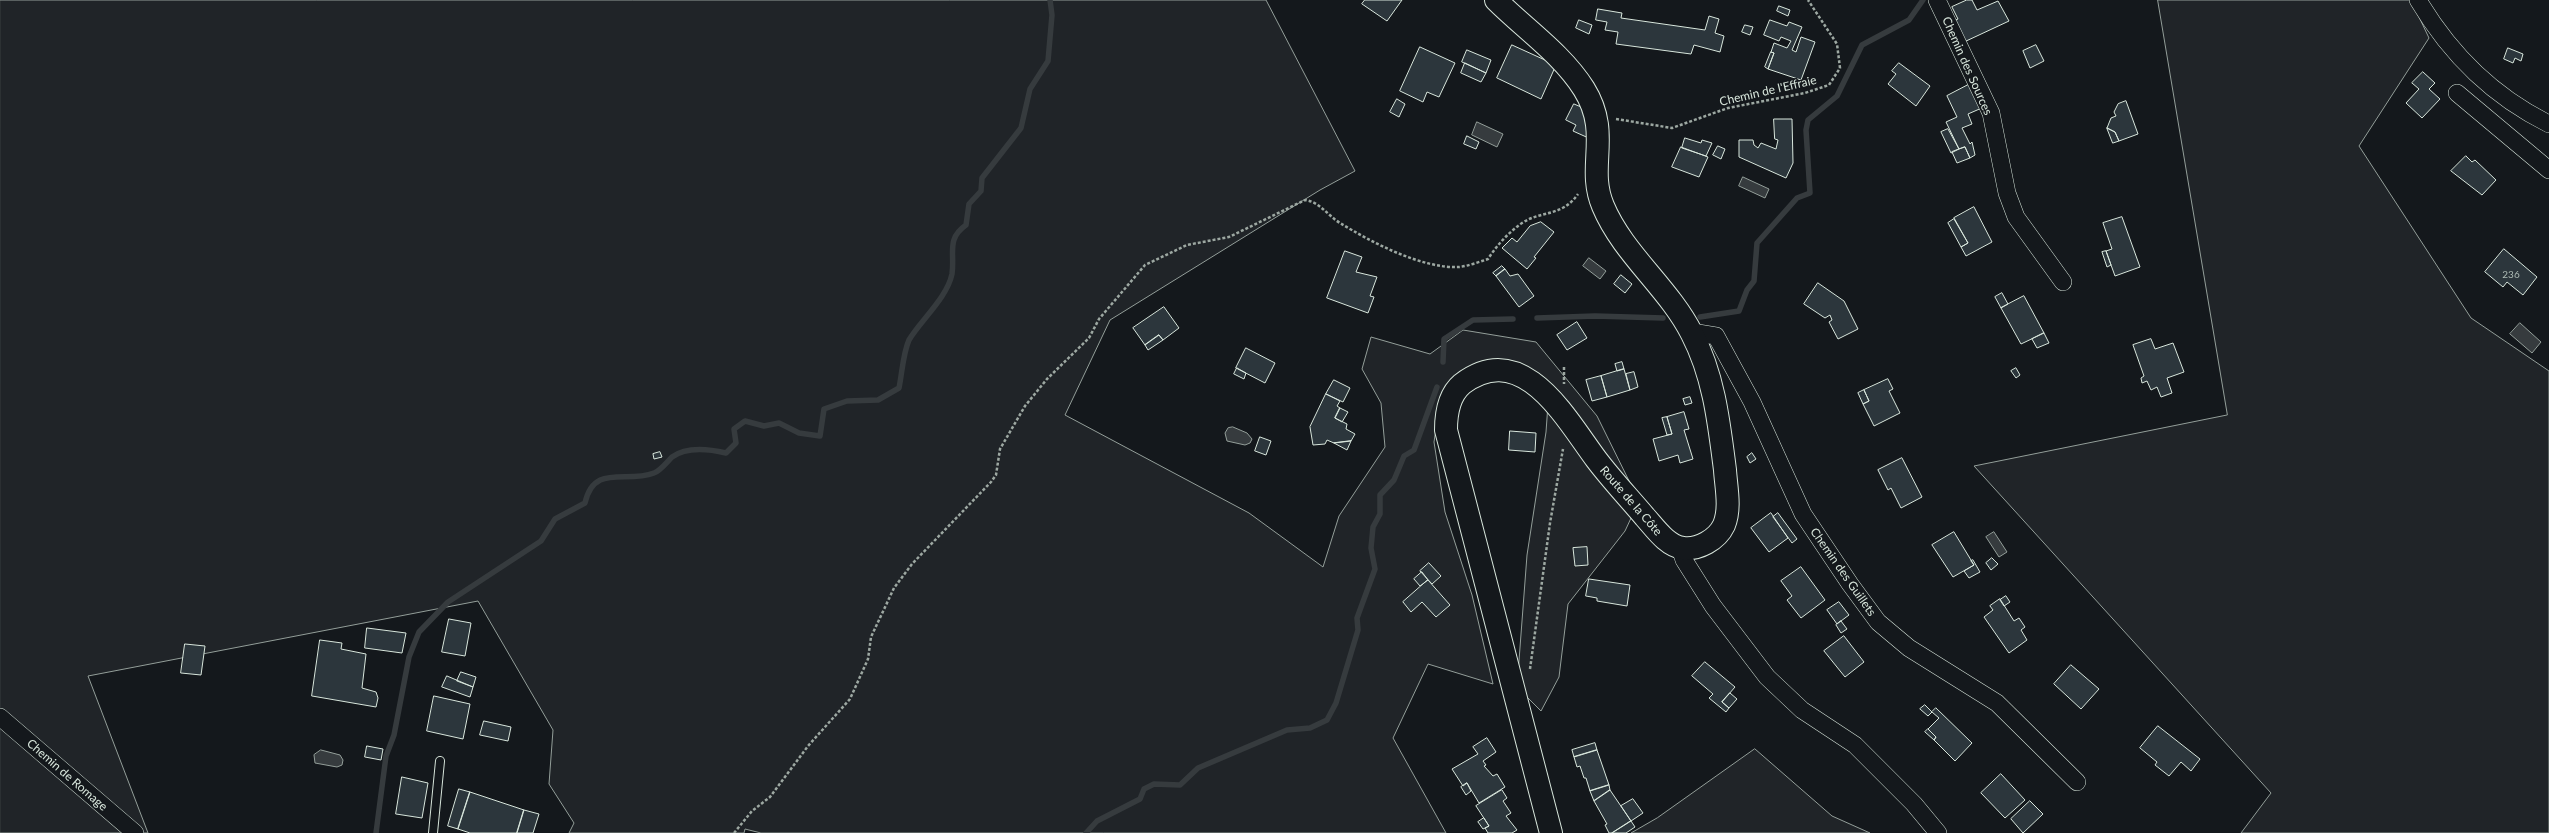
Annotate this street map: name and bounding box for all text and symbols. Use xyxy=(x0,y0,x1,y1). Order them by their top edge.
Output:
street label: Chemin des Sources xyxy=(1939,15,1995,117)
street label: Chemin de l'Effraie xyxy=(1718,73,1818,109)
house number: 236 xyxy=(2502,269,2520,281)
street label: Route de la Côte xyxy=(1597,463,1665,539)
street label: Chemin des Guillets xyxy=(1807,525,1879,619)
street label: Chemin de Romage xyxy=(24,736,110,814)

